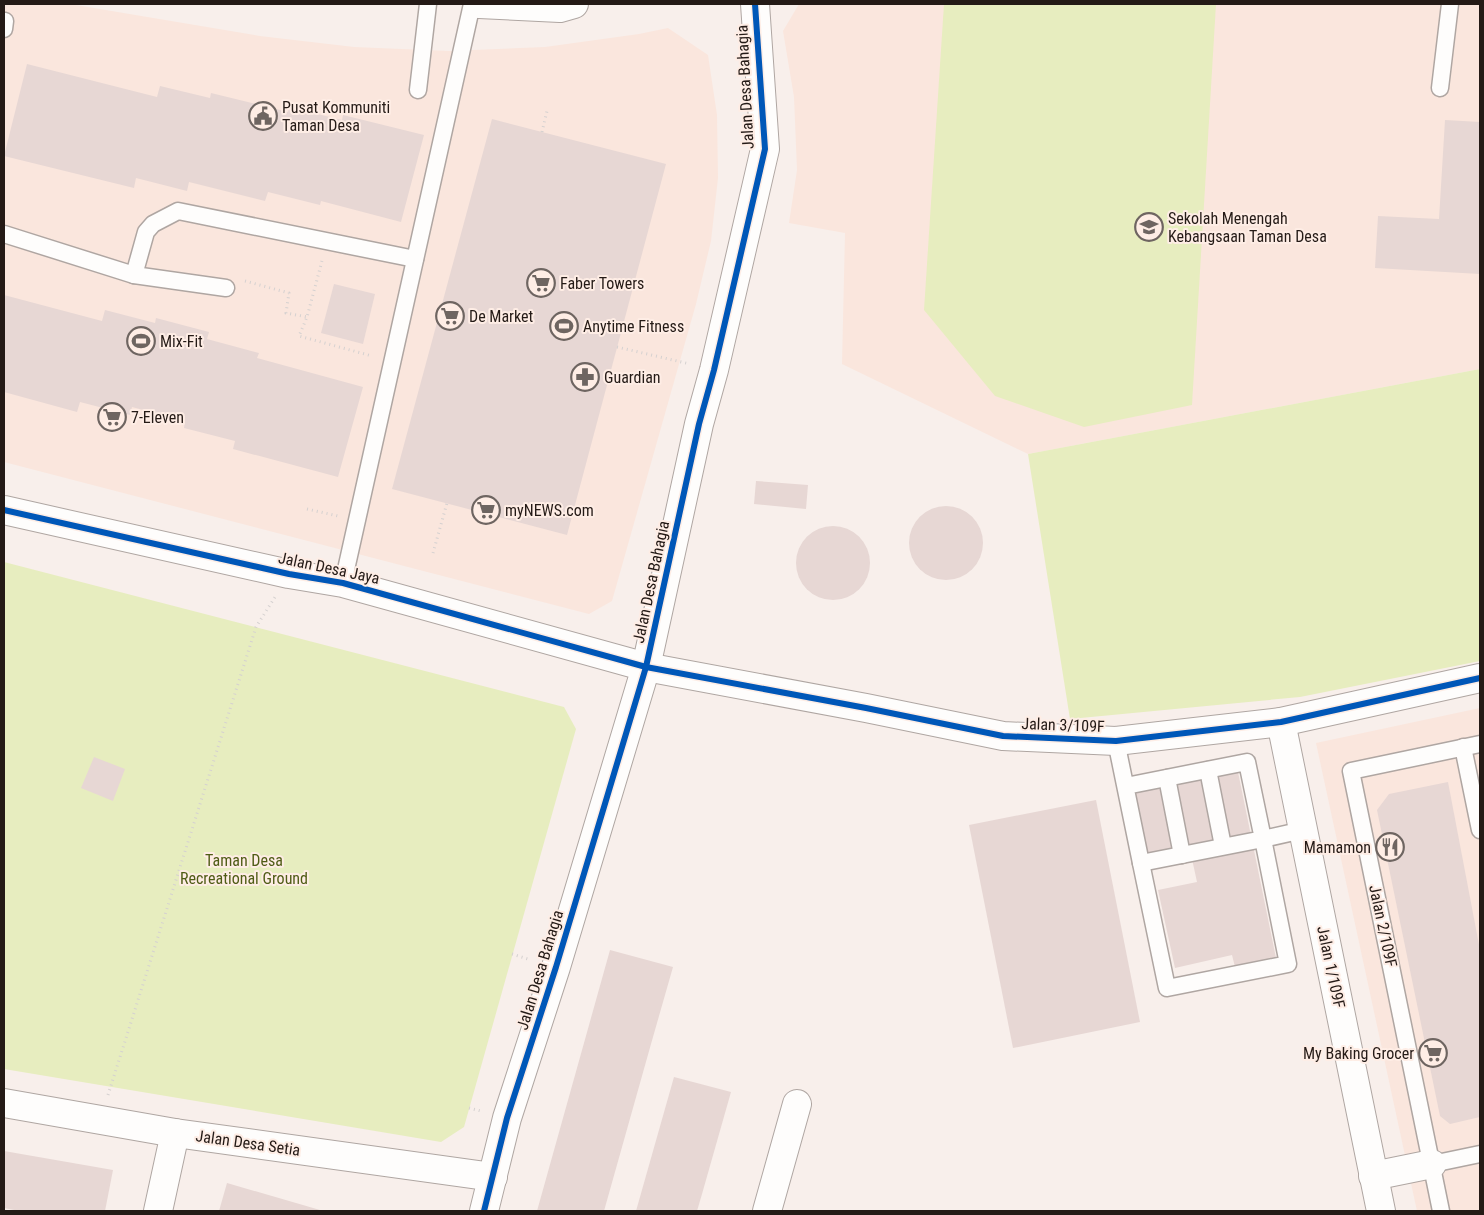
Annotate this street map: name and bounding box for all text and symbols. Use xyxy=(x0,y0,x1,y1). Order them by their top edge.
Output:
street label: Jalan Desa Bahagia xyxy=(732,24,758,150)
place label: Pusat Kommuniti Taman Desa xyxy=(282,98,390,135)
public building icon: Pusat Kommuniti Taman Desa xyxy=(248,101,278,131)
place label: Sekolah Menengah Kebangsaan Taman Desa xyxy=(1168,209,1327,246)
school or university icon: Sekolah Menengah Kebangsaan Taman Desa xyxy=(1134,212,1164,242)
supermarket icon: Faber Towers xyxy=(526,268,556,298)
place label: Faber Towers xyxy=(560,274,644,293)
supermarket icon: De Market xyxy=(435,301,465,331)
place label: De Market xyxy=(469,307,533,326)
sports icon: Anytime Fitness xyxy=(549,311,579,341)
place label: Anytime Fitness xyxy=(583,317,684,336)
sports icon: Mix-Fit xyxy=(126,326,156,356)
place label: Mix-Fit xyxy=(160,332,203,351)
pharmacy icon: Guardian xyxy=(570,362,600,392)
place label: Guardian xyxy=(604,368,661,387)
supermarket icon: 7-Eleven xyxy=(97,402,127,432)
place label: 7-Eleven xyxy=(131,408,184,427)
supermarket icon: myNEWS.com xyxy=(471,495,501,525)
place label: myNEWS.com xyxy=(505,501,594,520)
street label: Jalan Desa Bahagia xyxy=(629,519,673,645)
street label: Jalan Desa Jaya xyxy=(277,548,381,588)
street label: Jalan 3/109F xyxy=(1021,714,1105,736)
restaurant icon: Mamamon xyxy=(1375,832,1405,862)
place label: Mamamon xyxy=(1304,838,1371,857)
park label: Taman Desa Recreational Ground xyxy=(180,851,308,888)
street label: Jalan 2/109F xyxy=(1365,883,1401,969)
street label: Jalan Desa Bahagia xyxy=(513,908,567,1032)
street label: Jalan 1/109F xyxy=(1313,924,1349,1010)
supermarket icon: My Baking Grocer xyxy=(1418,1038,1448,1068)
place label: My Baking Grocer xyxy=(1303,1044,1414,1063)
street label: Jalan Desa Setia xyxy=(195,1126,301,1160)

